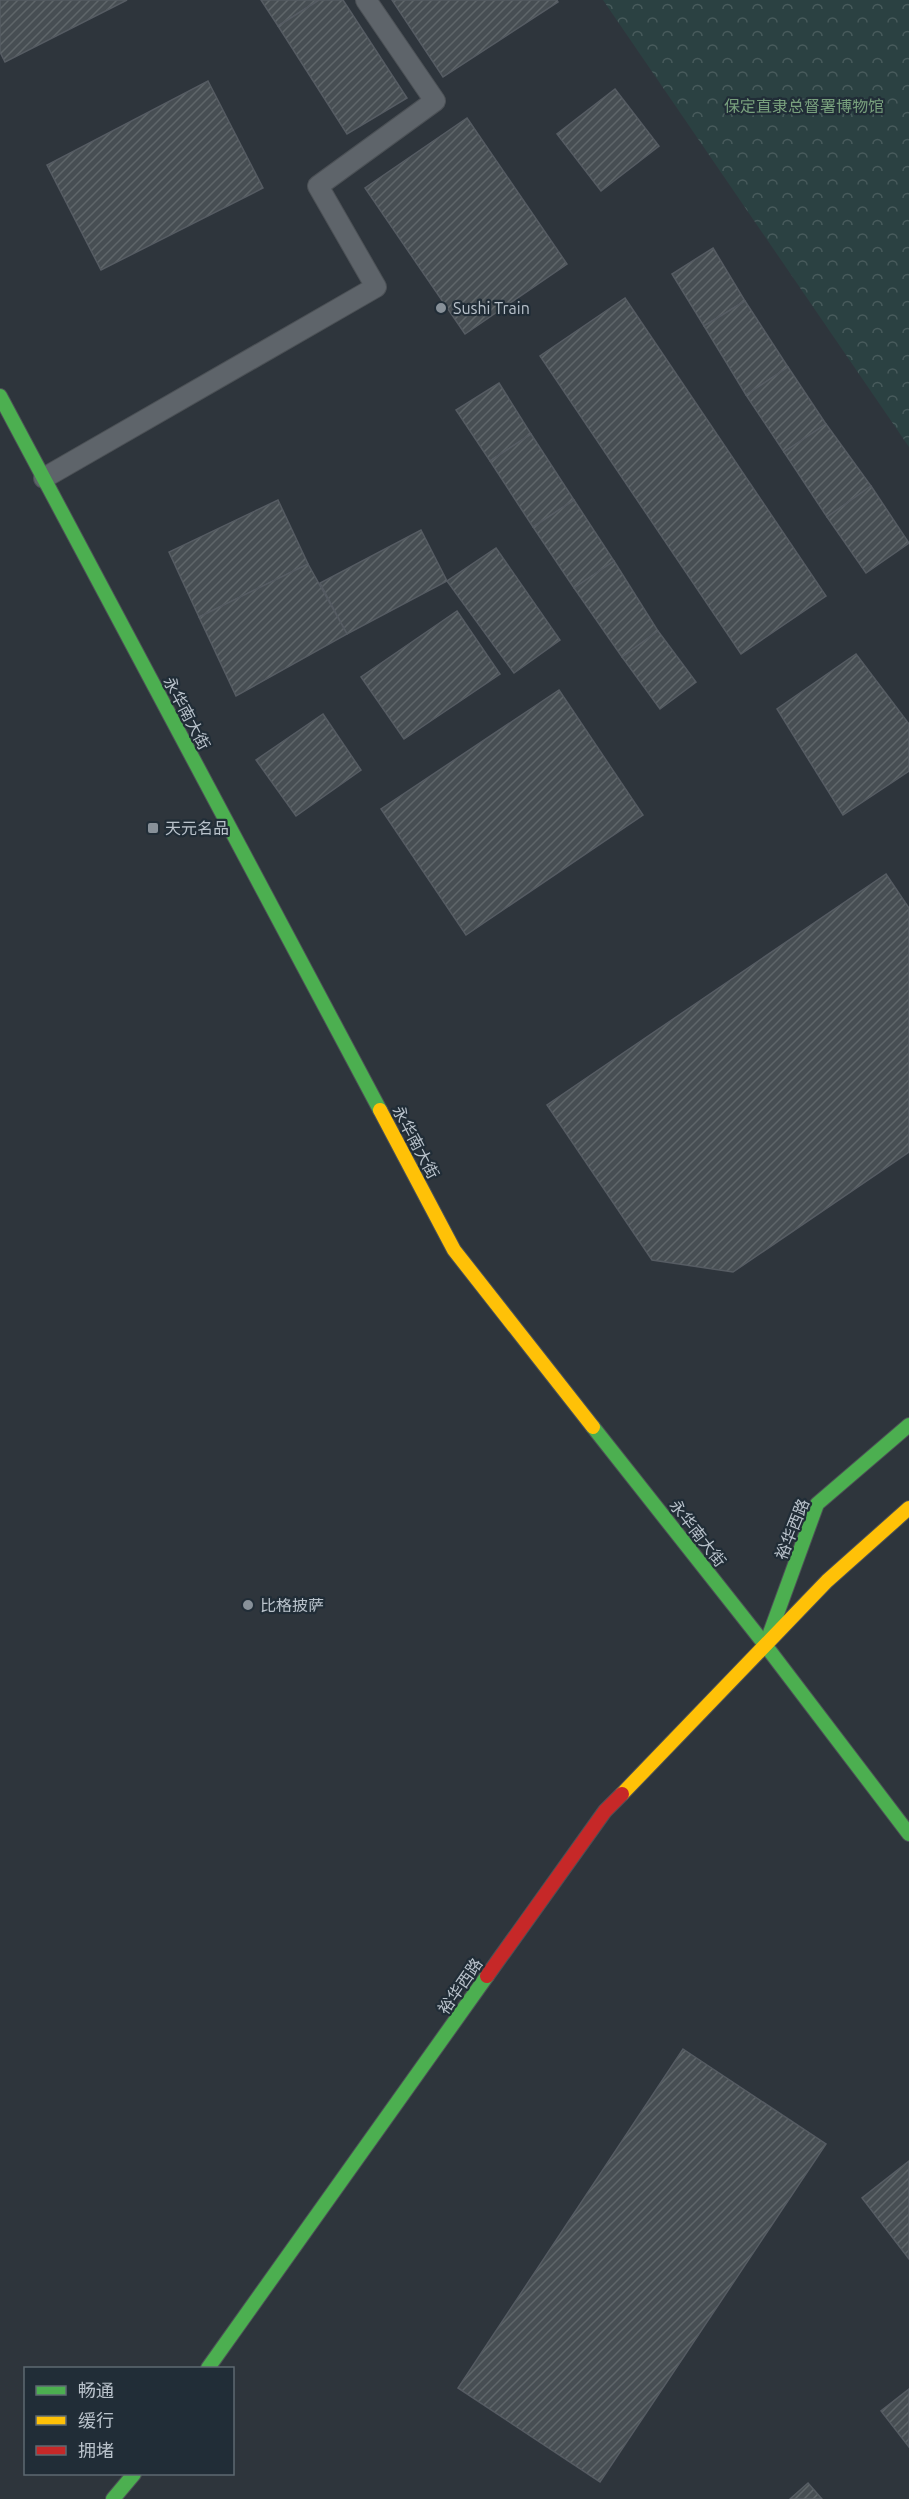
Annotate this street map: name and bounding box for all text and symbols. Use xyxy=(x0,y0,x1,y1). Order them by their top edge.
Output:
park label: 保定直隶总督署博物馆 xyxy=(724,97,884,115)
place label: Sushi Train xyxy=(453,299,530,317)
marker: Sushi Train xyxy=(434,301,448,315)
street label: 永华南大街 xyxy=(160,673,214,753)
place label: 天元名品 xyxy=(165,819,229,837)
marker: 天元名品 xyxy=(146,821,160,835)
street label: 永华南大街 xyxy=(389,1102,443,1182)
street label: 永华南大街 xyxy=(666,1496,730,1570)
street label: 裕华西路 xyxy=(772,1496,812,1562)
place label: 比格披萨 xyxy=(260,1596,324,1614)
marker: 比格披萨 xyxy=(241,1598,255,1612)
street label: 裕华西路 xyxy=(434,1955,486,2017)
legend xyxy=(24,2367,234,2475)
text: 畅通 xyxy=(78,2380,114,2400)
text: 缓行 xyxy=(78,2410,114,2430)
text: 拥堵 xyxy=(78,2440,114,2460)

